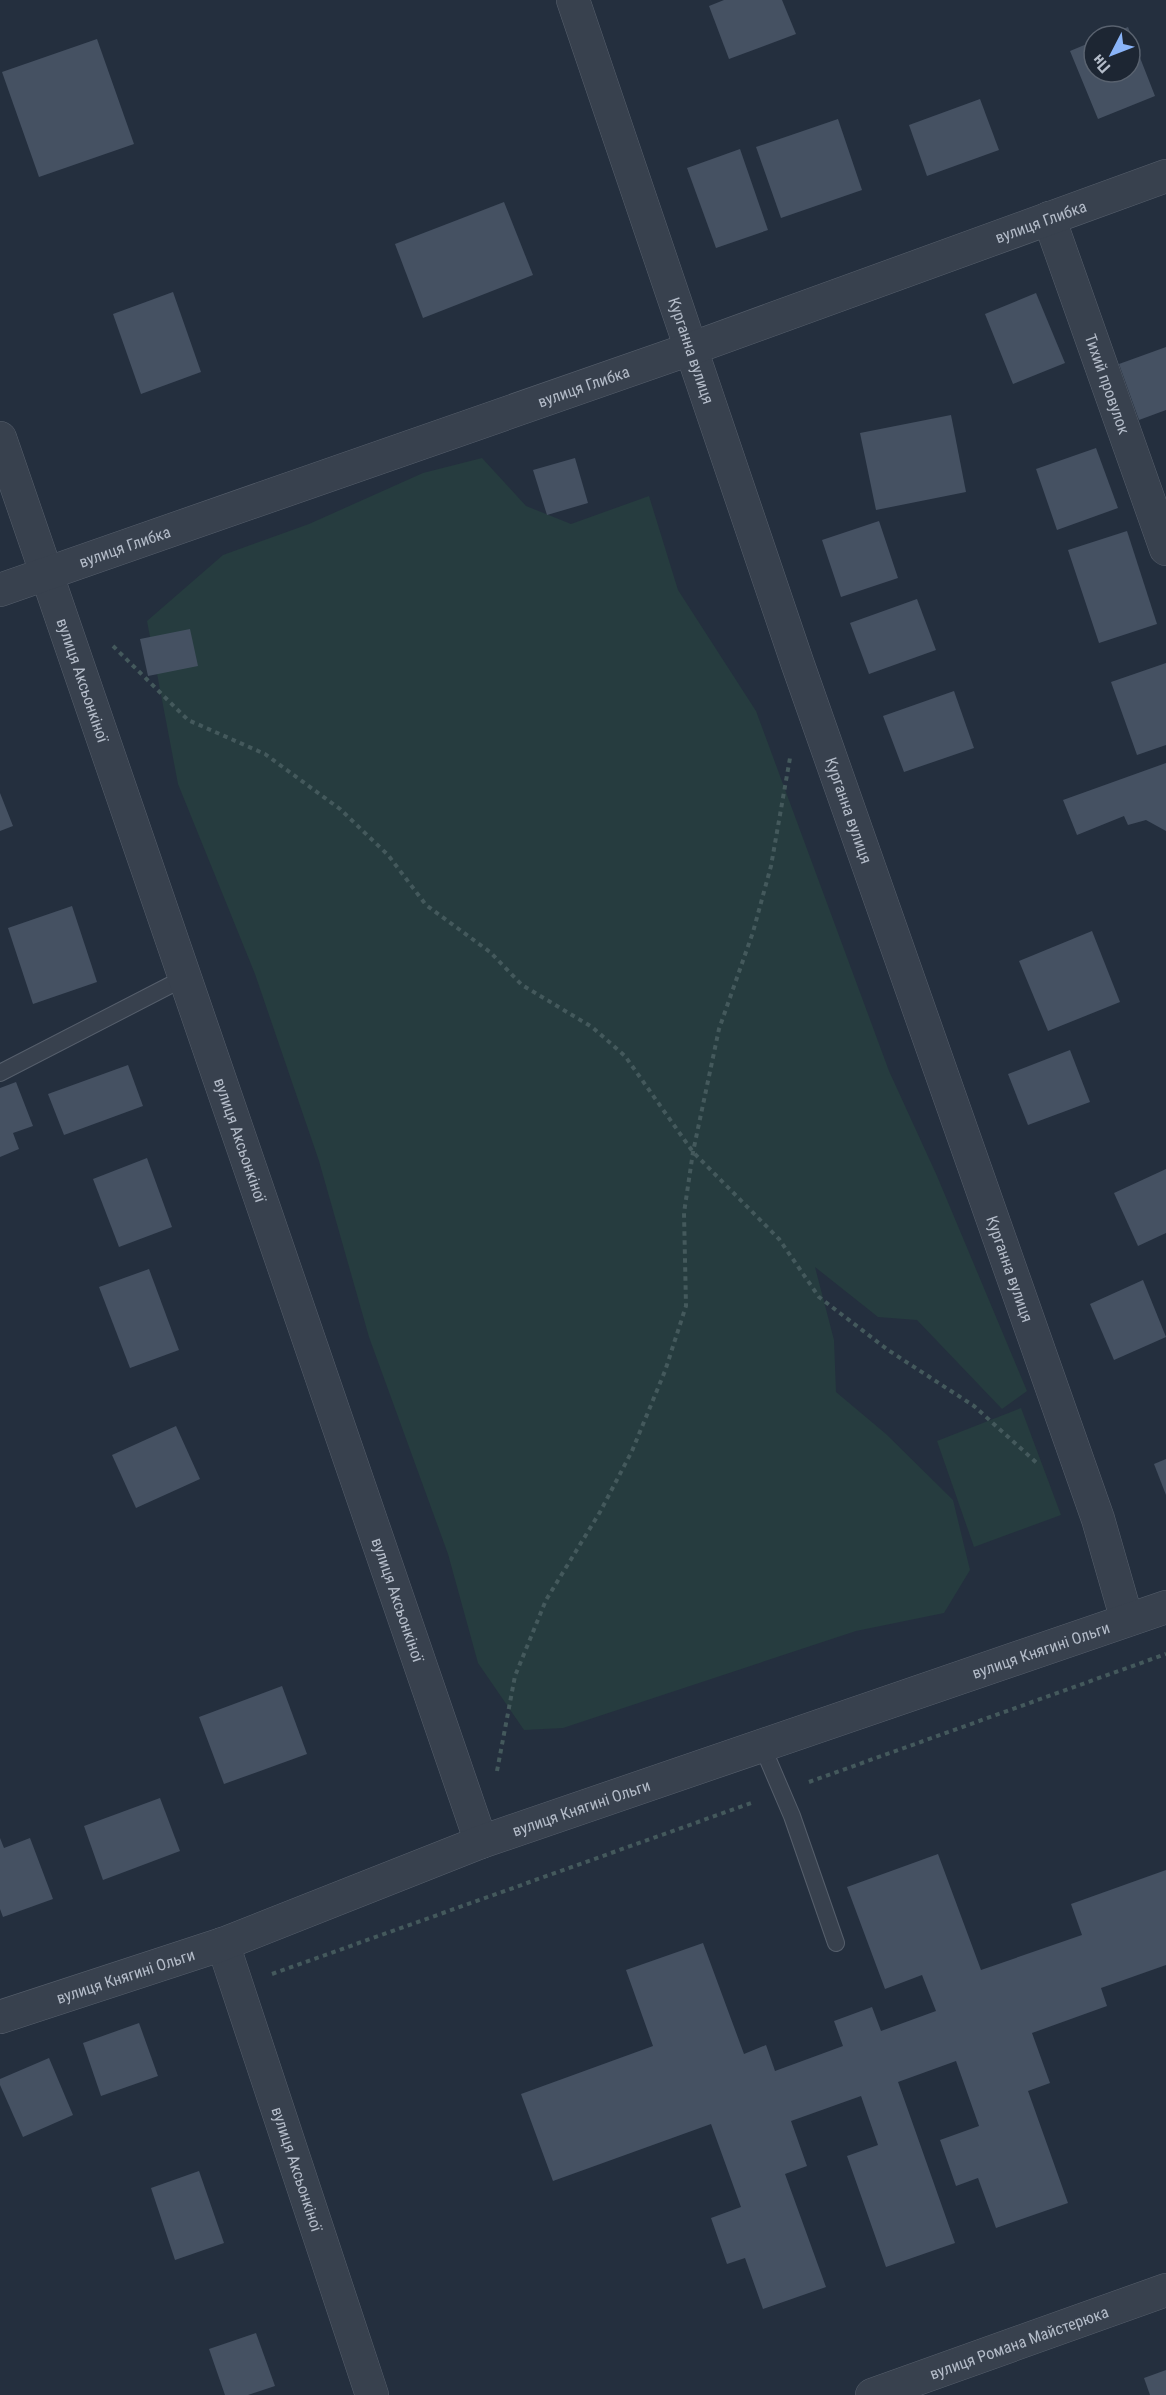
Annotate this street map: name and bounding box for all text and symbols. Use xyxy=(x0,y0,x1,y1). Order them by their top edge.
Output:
north arrow xyxy=(1082,24,1142,84)
text: Пн xyxy=(1088,51,1114,77)
street label: вулиця Глибка xyxy=(993,197,1089,247)
street label: Курганна вулиця xyxy=(664,295,718,406)
street label: Тихий провулок xyxy=(1081,331,1134,437)
street label: вулиця Глибка xyxy=(535,362,632,411)
street label: вулиця Глибка xyxy=(76,522,173,572)
street label: вулиця Аксьонкіної xyxy=(52,616,113,746)
street label: Курганна вулиця xyxy=(821,755,876,866)
street label: вулиця Аксьонкіної xyxy=(210,1076,270,1206)
street label: Курганна вулиця xyxy=(982,1213,1037,1325)
street label: вулиця Аксьонкіної xyxy=(367,1535,428,1666)
street label: вулиця Княгині Ольги xyxy=(970,1618,1112,1683)
street label: вулиця Княгині Ольги xyxy=(510,1776,653,1841)
street label: вулиця Княгині Ольги xyxy=(54,1945,197,2008)
street label: вулиця Аксьонкіної xyxy=(267,2105,327,2235)
street label: вулиця Романа Майстерюка xyxy=(927,2302,1111,2384)

